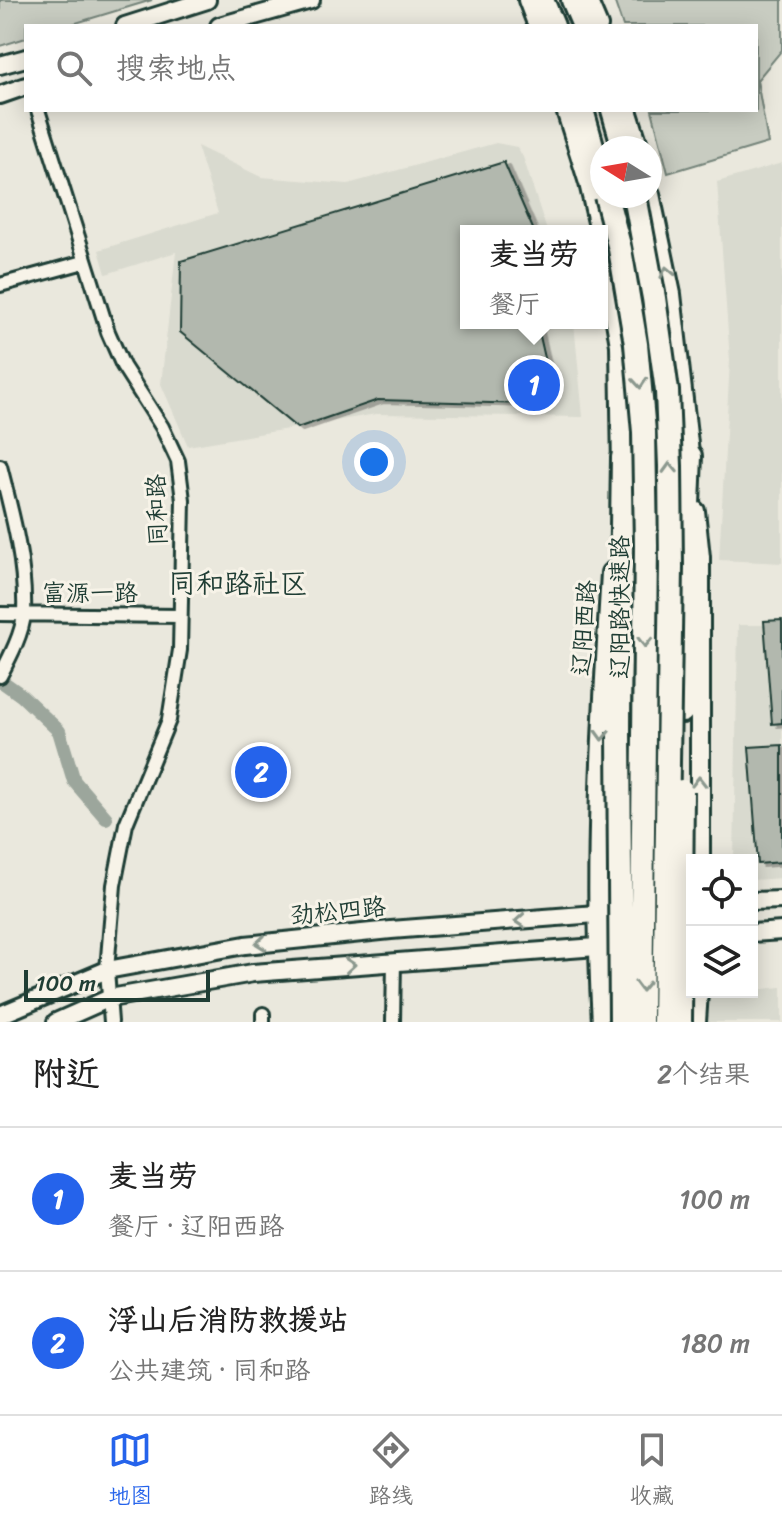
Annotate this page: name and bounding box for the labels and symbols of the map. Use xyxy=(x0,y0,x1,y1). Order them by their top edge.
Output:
north arrow xyxy=(590,136,662,208)
one-way arrow xyxy=(659,266,676,279)
pin: 1 xyxy=(508,355,560,415)
one-way arrow xyxy=(631,377,648,390)
your location xyxy=(354,442,394,482)
one-way arrow xyxy=(661,461,679,474)
street label: 同和路 xyxy=(135,473,179,547)
street label: 辽阳路快速路 xyxy=(599,535,641,679)
district label: 同和路社区 xyxy=(168,559,308,608)
street label: 富源一路 xyxy=(42,572,138,614)
street label: 辽阳西路 xyxy=(560,579,608,677)
one-way arrow xyxy=(637,636,654,649)
one-way arrow xyxy=(594,729,611,742)
pin: 2 xyxy=(235,742,287,802)
one-way arrow xyxy=(690,775,708,788)
street label: 劲松四路 xyxy=(288,885,388,937)
one-way arrow xyxy=(513,912,526,929)
one-way arrow xyxy=(254,935,267,952)
one-way arrow xyxy=(344,956,357,973)
scale bar xyxy=(24,966,210,1002)
one-way arrow xyxy=(633,980,651,993)

